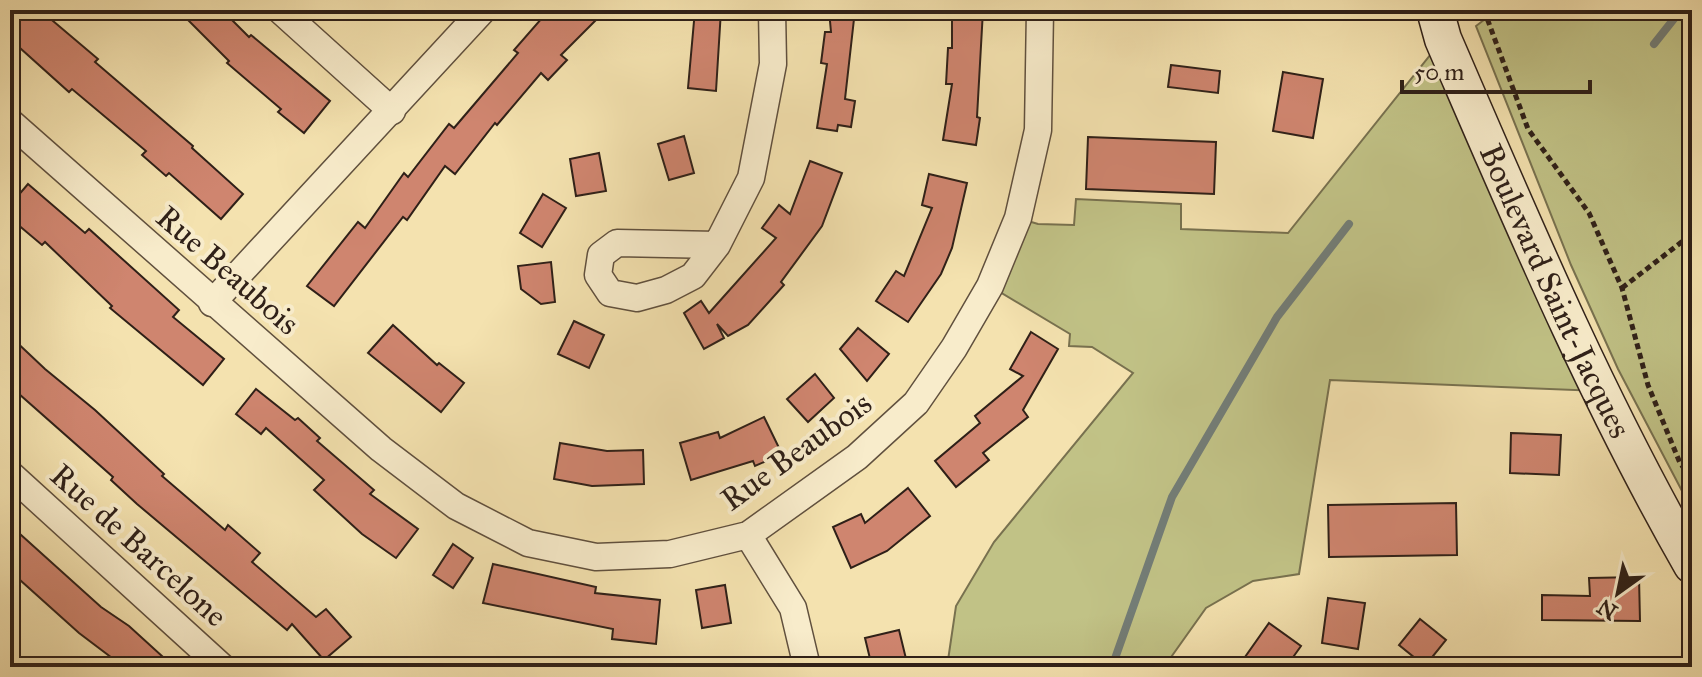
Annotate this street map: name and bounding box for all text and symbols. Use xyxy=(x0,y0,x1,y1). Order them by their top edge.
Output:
scale bar xyxy=(1402,44,1590,94)
text: 50 m xyxy=(1414,57,1464,87)
street label: Boulevard Saint-Jacques xyxy=(1471,138,1639,445)
street label: Rue Beaubois xyxy=(148,198,307,343)
street label: Rue Beaubois xyxy=(713,384,879,519)
street label: Rue de Barcelone xyxy=(42,456,235,635)
north arrow xyxy=(1578,553,1658,633)
text: N xyxy=(1592,593,1623,626)

